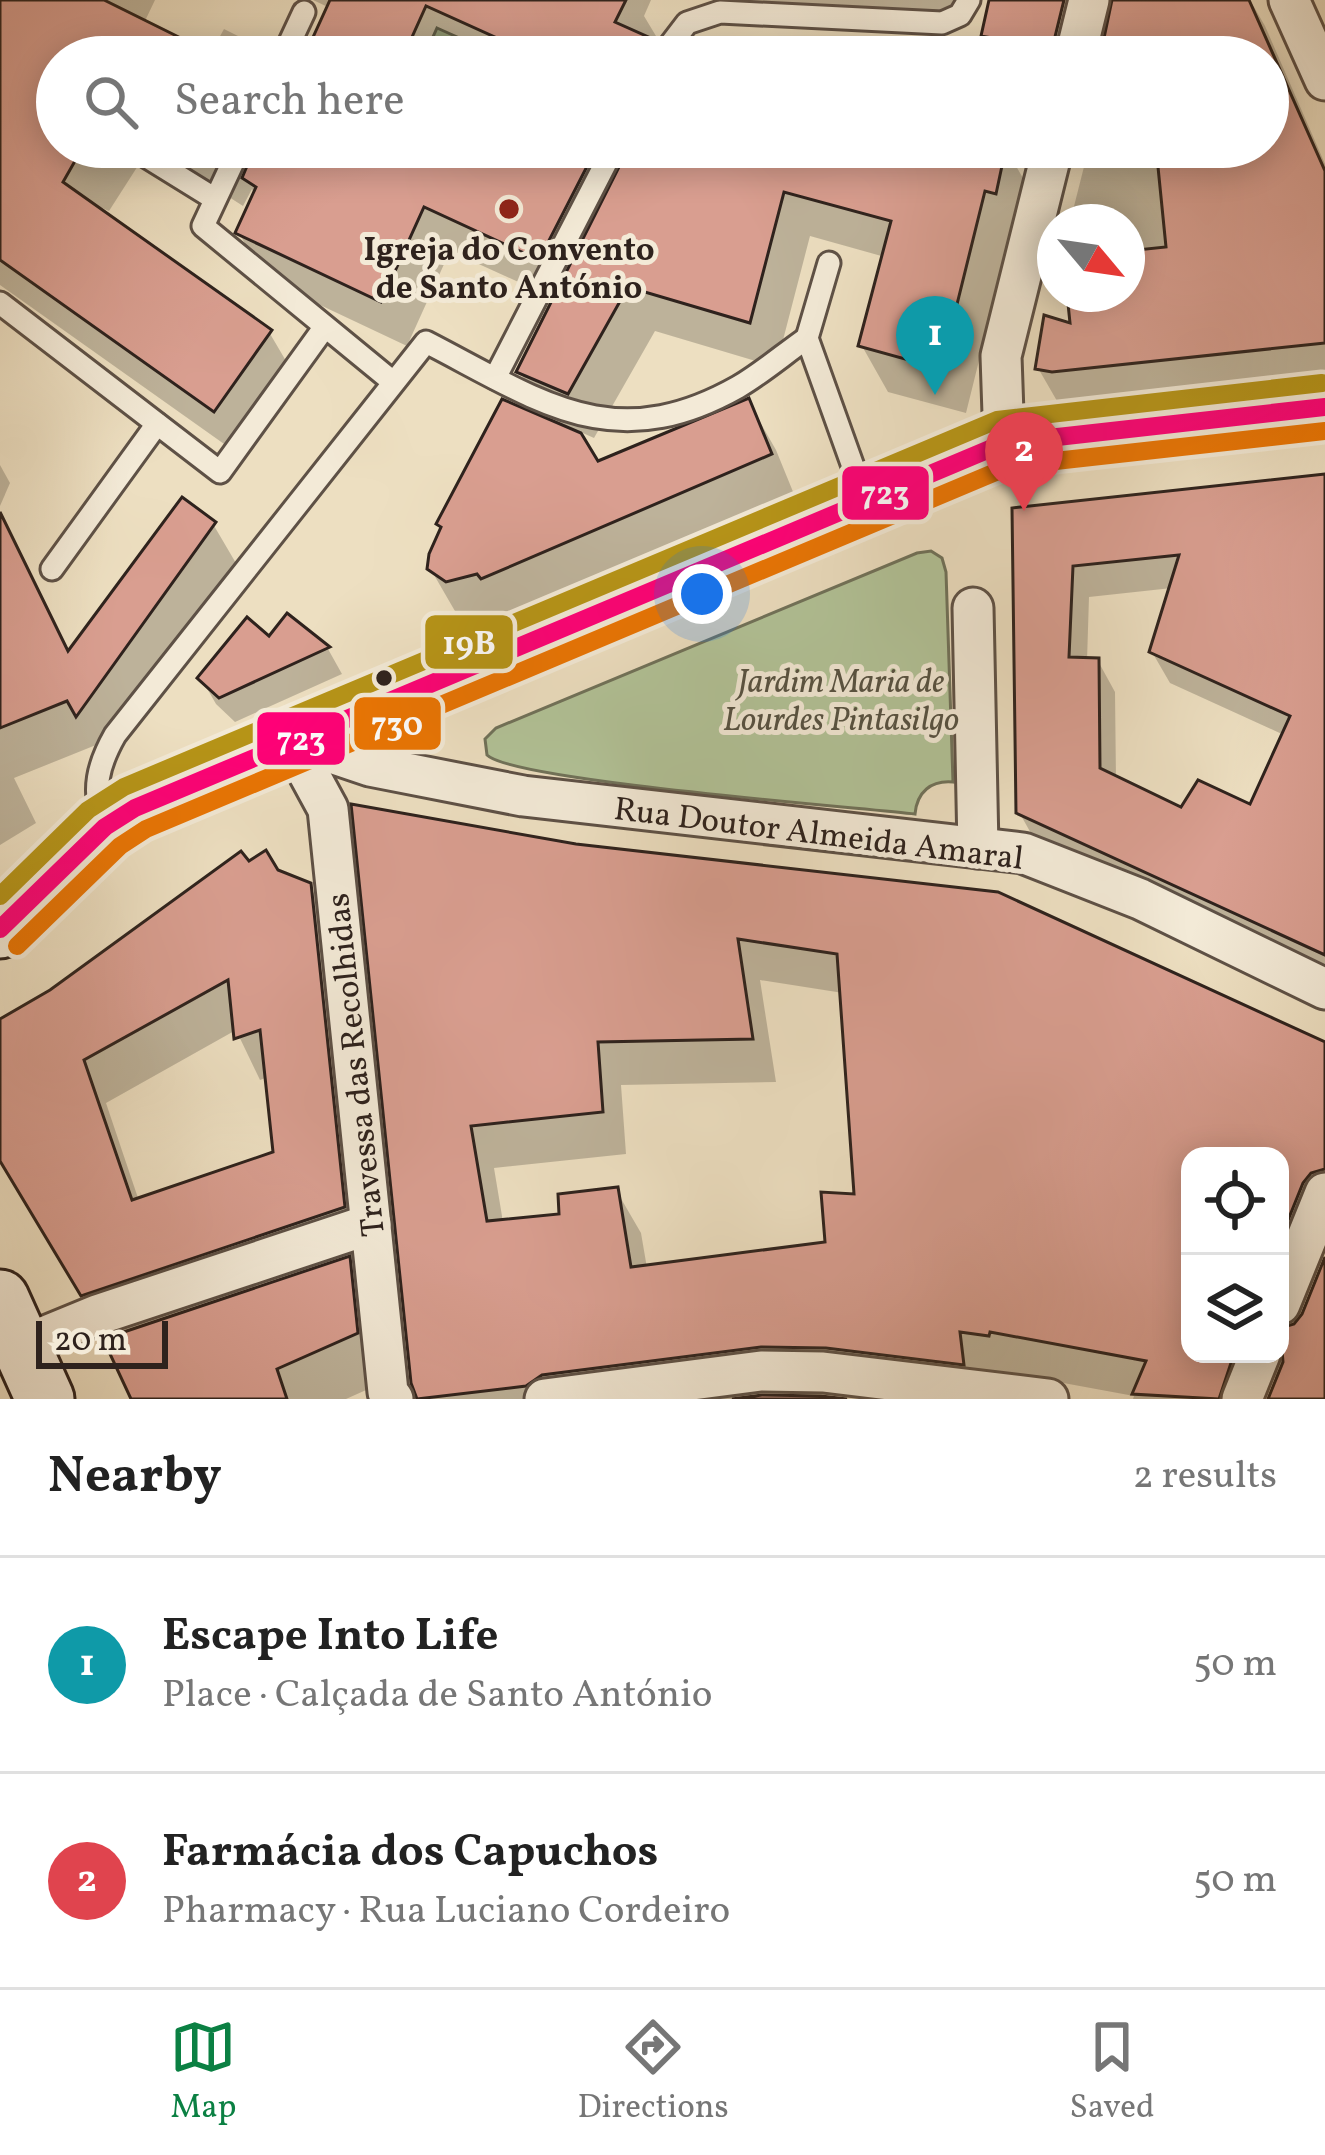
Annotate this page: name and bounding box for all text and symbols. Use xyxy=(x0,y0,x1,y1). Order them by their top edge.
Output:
search box xyxy=(36,36,1289,168)
icon: search xyxy=(78,69,144,135)
text: Search here xyxy=(174,71,405,134)
marker: Igreja do Convento de Santo António xyxy=(496,196,522,222)
north arrow xyxy=(1037,204,1145,312)
place label: Igreja do Convento de Santo António xyxy=(363,229,655,313)
pin: 1 xyxy=(896,296,974,395)
pin: 2 xyxy=(985,412,1063,511)
line badge: 723 xyxy=(840,464,931,522)
text: 723 xyxy=(861,473,909,519)
your location xyxy=(672,564,732,624)
line badge: 19B xyxy=(423,613,515,671)
text: 19B xyxy=(442,623,496,669)
park label: Jardim Maria de Lourdes Pintasilgo xyxy=(723,661,959,745)
unlabelled marker xyxy=(373,667,395,689)
line badge: 730 xyxy=(352,695,443,752)
text: 730 xyxy=(371,704,423,750)
line badge: 723 xyxy=(255,710,347,767)
text: 723 xyxy=(277,719,325,765)
street label: Rua Doutor Almeida Amaral xyxy=(611,788,1026,884)
street label: Travessa das Recolhidas xyxy=(317,891,399,1239)
map controls xyxy=(1181,1147,1289,1363)
button: locate xyxy=(1181,1147,1289,1255)
button: layers xyxy=(1181,1255,1289,1363)
scale bar xyxy=(36,1315,168,1368)
text: 20 m xyxy=(54,1319,127,1365)
text: Nearby xyxy=(48,1442,222,1513)
text: 2 results xyxy=(1133,1450,1277,1504)
text: Escape Into Life xyxy=(162,1606,498,1669)
text: 1 xyxy=(79,1638,95,1692)
text: 50 m xyxy=(1193,1638,1277,1692)
text: Place · Calçada de Santo António xyxy=(162,1669,712,1723)
text: Farmácia dos Capuchos xyxy=(162,1822,658,1885)
text: 2 xyxy=(77,1854,97,1908)
text: 50 m xyxy=(1193,1854,1277,1908)
text: Pharmacy · Rua Luciano Cordeiro xyxy=(162,1885,730,1939)
tab: Map xyxy=(170,2014,237,2132)
tab: Directions xyxy=(577,2014,729,2132)
tab: Saved xyxy=(1070,2014,1155,2132)

